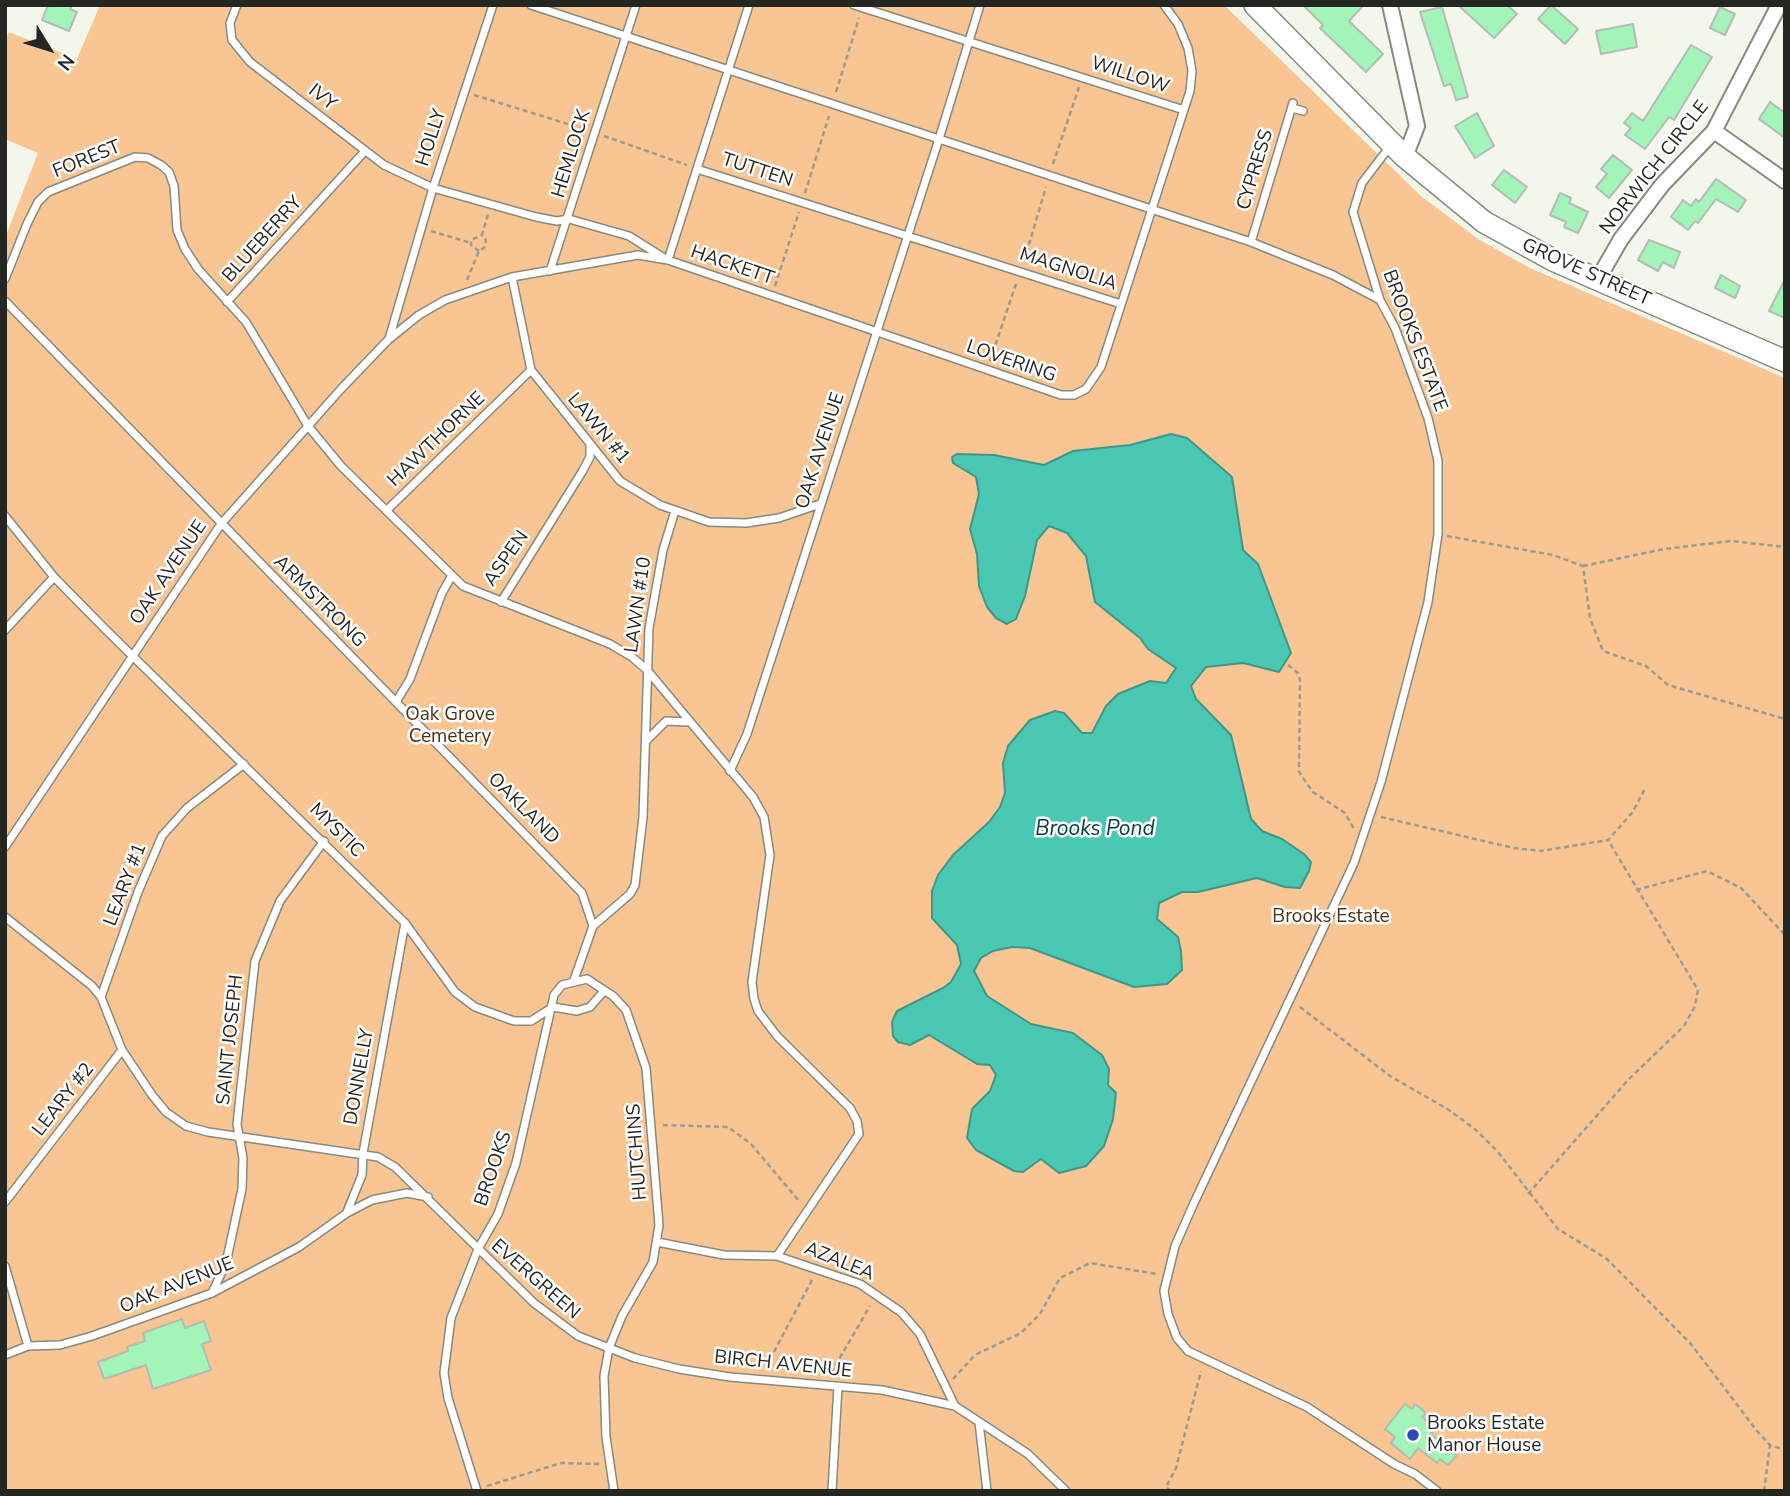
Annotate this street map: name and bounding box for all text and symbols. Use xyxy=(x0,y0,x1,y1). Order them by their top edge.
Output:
north arrow xyxy=(14,14,84,84)
text: N xyxy=(51,48,80,76)
street label: WILLOW xyxy=(1088,53,1172,99)
street label: IVY xyxy=(303,80,341,116)
street label: NORWICH CIRCLE xyxy=(1596,97,1714,239)
street label: HOLLY xyxy=(412,107,452,169)
street label: HEMLOCK xyxy=(548,107,596,201)
street label: CYPRESS xyxy=(1233,127,1279,213)
street label: FOREST xyxy=(50,136,124,184)
street label: TUTTEN xyxy=(719,149,795,193)
street label: BLUEBERRY xyxy=(218,192,308,288)
street label: GROVE STREET xyxy=(1518,234,1654,312)
street label: HACKETT xyxy=(687,241,777,291)
street label: MAGNOLIA xyxy=(1016,244,1120,296)
street label: BROOKS ESTATE xyxy=(1377,267,1451,415)
street label: LOVERING xyxy=(963,336,1059,388)
street label: HAWTHORNE xyxy=(383,388,491,492)
street label: LAWN #1 xyxy=(562,389,634,469)
street label: OAK AVENUE xyxy=(791,390,851,512)
street label: OAK AVENUE xyxy=(126,517,212,629)
street label: ASPEN xyxy=(480,527,534,591)
street label: ARMSTRONG xyxy=(268,551,370,653)
street label: LAWN #10 xyxy=(621,555,657,655)
park label: Oak Grove Cemetery xyxy=(405,704,495,748)
street label: OAKLAND xyxy=(482,768,564,850)
street label: MYSTIC xyxy=(304,799,368,863)
water label: Brooks Pond xyxy=(1035,817,1155,843)
street label: LEARY #1 xyxy=(100,841,152,929)
park label: Brooks Estate xyxy=(1272,906,1390,928)
street label: SAINT JOSEPH xyxy=(213,974,249,1106)
street label: DONNELLY xyxy=(340,1027,380,1127)
street label: LEARY #2 xyxy=(28,1059,100,1141)
street label: HUTCHINS xyxy=(623,1103,653,1201)
street label: BROOKS xyxy=(471,1129,517,1209)
street label: EVERGREEN xyxy=(486,1235,584,1325)
street label: AZALEA xyxy=(801,1238,877,1286)
street label: OAK AVENUE xyxy=(117,1253,237,1319)
street label: BIRCH AVENUE xyxy=(713,1346,853,1384)
place label: Brooks Estate Manor House xyxy=(1427,1413,1544,1457)
marker: Brooks Estate Manor House xyxy=(1405,1427,1421,1443)

